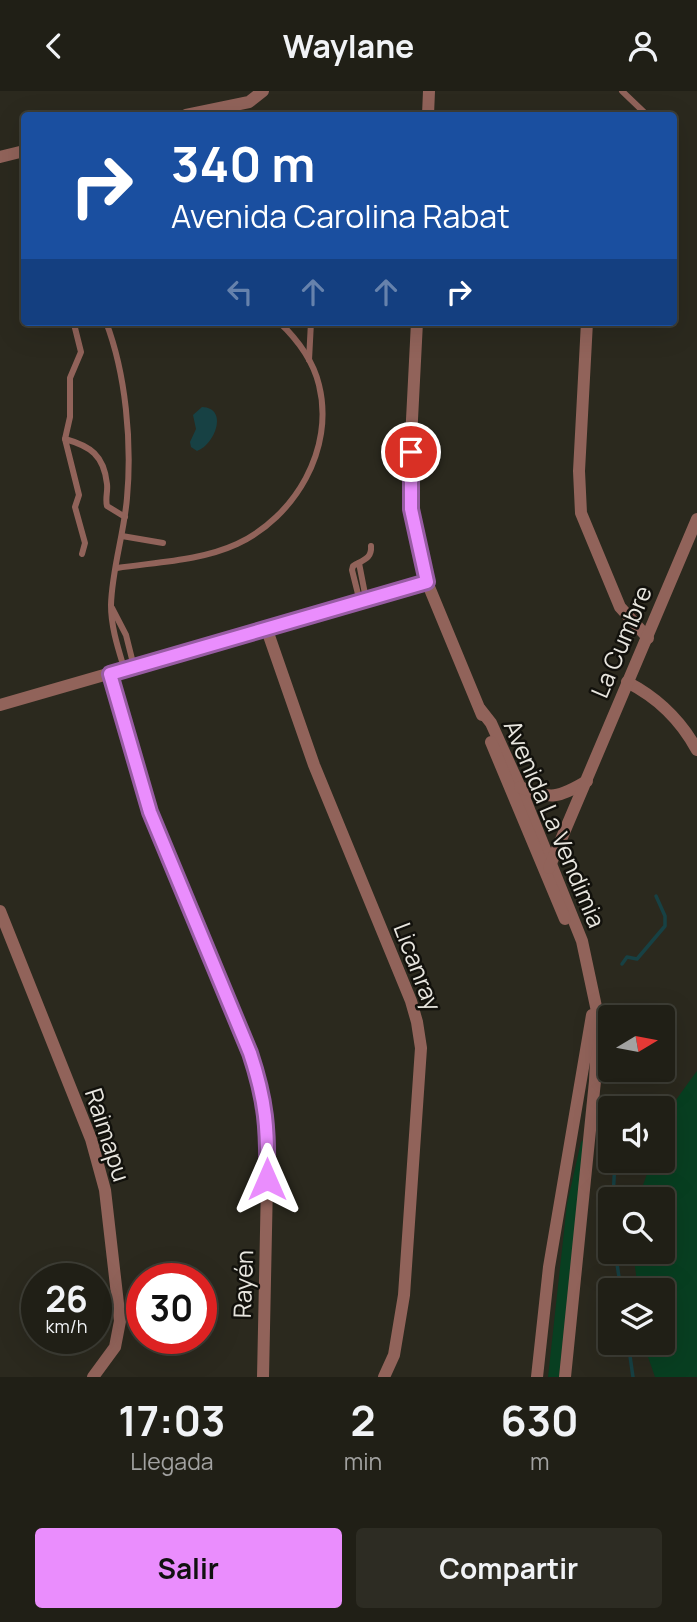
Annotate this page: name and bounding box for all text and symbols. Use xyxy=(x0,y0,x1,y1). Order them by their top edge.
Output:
text: Waylane xyxy=(283,24,414,68)
icon: back xyxy=(35,27,73,65)
icon: person xyxy=(624,27,662,65)
text: 340 m xyxy=(171,130,315,197)
icon: right xyxy=(56,140,147,231)
text: Avenida Carolina Rabat xyxy=(171,194,510,238)
icon: left xyxy=(221,273,259,311)
icon: ahead xyxy=(294,273,332,311)
icon: ahead xyxy=(367,273,405,311)
icon: right xyxy=(440,273,478,311)
pin xyxy=(381,422,441,482)
icon: arrive xyxy=(392,433,430,471)
street label: La Cumbre xyxy=(582,580,659,703)
street label: Avenida La Vendimia xyxy=(497,715,614,932)
street label: Licanray xyxy=(386,918,450,1016)
north arrow xyxy=(598,1005,676,1081)
map controls xyxy=(598,1005,675,1355)
street label: Raimapu xyxy=(78,1084,139,1185)
button: sound xyxy=(598,1096,675,1173)
position arrow xyxy=(230,1142,304,1216)
button: search xyxy=(598,1187,675,1264)
street label: Rayén xyxy=(225,1249,260,1319)
speed limit sign: 30 xyxy=(126,1263,217,1354)
text: 26 xyxy=(45,1275,88,1323)
button: layers xyxy=(598,1278,675,1355)
text: km/h xyxy=(46,1314,87,1338)
text: 17:03 xyxy=(118,1391,226,1449)
text: 2 xyxy=(351,1391,376,1449)
text: 630 xyxy=(501,1391,579,1449)
text: Llegada xyxy=(130,1445,214,1477)
text: min xyxy=(344,1445,382,1477)
text: m xyxy=(530,1445,549,1477)
button: Salir xyxy=(35,1528,342,1608)
button: Compartir xyxy=(356,1528,662,1608)

